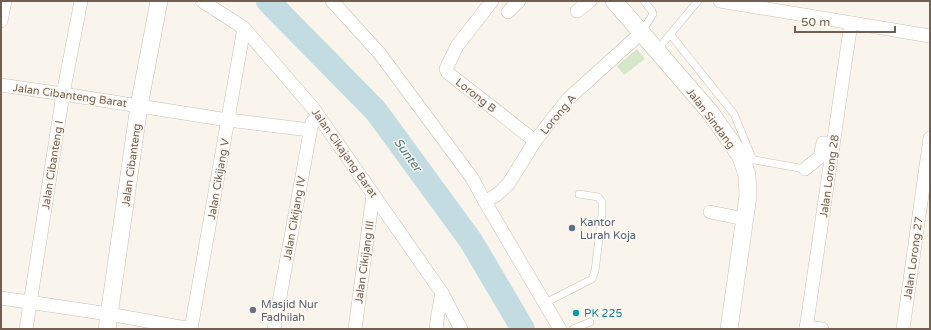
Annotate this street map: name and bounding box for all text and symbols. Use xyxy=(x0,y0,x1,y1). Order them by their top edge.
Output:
scale bar xyxy=(795,8,895,34)
text: 50 m xyxy=(801,15,830,29)
street label: Lorong B xyxy=(453,76,499,115)
street label: Jalan Cibanteng Barat xyxy=(12,81,128,110)
street label: Jalan Sindang xyxy=(684,85,738,151)
street label: Lorong A xyxy=(538,92,579,137)
street label: Jalan Cikajang Barat xyxy=(309,106,380,200)
street label: Jalan Cibanteng I xyxy=(39,120,66,210)
street label: Jalan Cibanteng xyxy=(119,123,144,207)
street label: Jalan Lorong 28 xyxy=(817,134,842,219)
water label: Sunter xyxy=(391,136,426,175)
street label: Jalan Cikijang V xyxy=(205,137,232,221)
street label: Jalan Cikijang IV xyxy=(281,175,308,261)
place label: Kantor Lurah Koja xyxy=(580,216,636,242)
street label: Jalan Lorong 27 xyxy=(901,216,926,301)
street label: Jalan Cikijang III xyxy=(352,220,377,304)
marker: Kantor Lurah Koja xyxy=(567,223,577,233)
place label: Masjid Nur Fadhilah xyxy=(261,298,319,324)
marker: Masjid Nur Fadhilah xyxy=(248,305,258,315)
place label: PK 225 xyxy=(584,307,622,320)
marker: PK 225 xyxy=(571,308,581,318)

